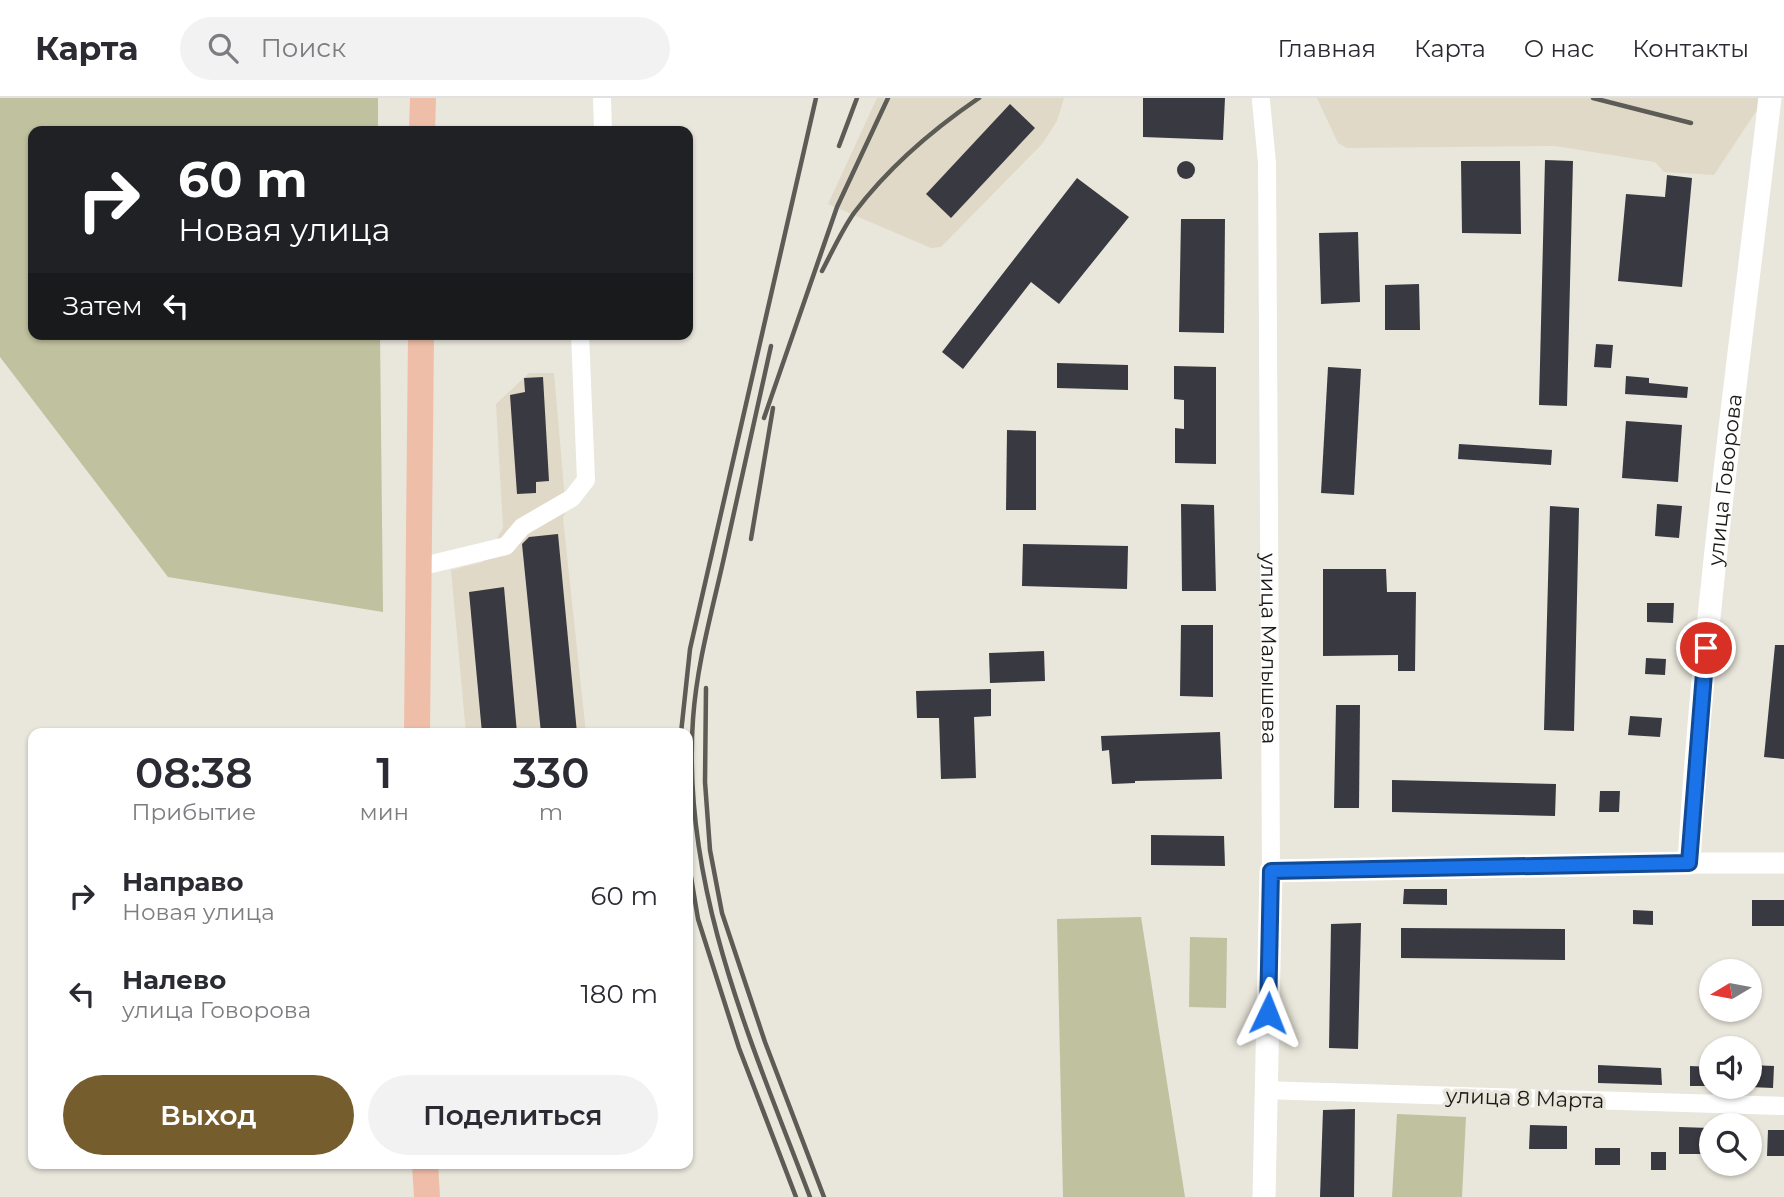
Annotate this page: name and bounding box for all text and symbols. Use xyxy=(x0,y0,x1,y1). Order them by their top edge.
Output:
search box xyxy=(180,17,670,80)
text: Карта xyxy=(35,28,138,68)
icon: search xyxy=(204,29,242,67)
text: Поиск xyxy=(260,32,346,64)
text: Главная xyxy=(1278,34,1376,63)
text: Карта xyxy=(1414,34,1486,63)
text: О нас xyxy=(1524,34,1594,63)
text: Контакты xyxy=(1632,34,1749,63)
text: 60 m xyxy=(178,150,308,209)
icon: right xyxy=(63,154,154,245)
text: Новая улица xyxy=(178,210,390,249)
icon: left xyxy=(157,287,195,325)
text: Затем xyxy=(63,290,143,322)
street label: улица Говорова xyxy=(1702,392,1746,568)
street label: улица Малышева xyxy=(1257,552,1283,744)
pin xyxy=(1676,618,1736,678)
icon: arrive xyxy=(1687,629,1725,667)
text: 08:38 xyxy=(135,747,253,799)
text: 1 xyxy=(376,747,392,799)
text: 330 xyxy=(513,747,590,799)
text: Прибытие xyxy=(131,798,256,826)
text: мин xyxy=(360,798,409,826)
text: m xyxy=(539,798,563,826)
text: Направо xyxy=(122,866,243,898)
icon: right xyxy=(63,877,101,915)
text: 60 m xyxy=(591,880,658,912)
text: Новая улица xyxy=(122,898,275,926)
north arrow xyxy=(1699,959,1762,1022)
map controls xyxy=(1699,959,1762,1176)
text: Налево xyxy=(122,964,226,996)
icon: left xyxy=(63,975,101,1013)
position arrow xyxy=(1231,976,1305,1050)
text: 180 m xyxy=(580,978,658,1010)
text: улица Говорова xyxy=(122,996,311,1024)
button: sound xyxy=(1699,1036,1762,1099)
button: Выход xyxy=(63,1075,354,1155)
button: Поделиться xyxy=(368,1075,658,1155)
street label: улица 8 Марта xyxy=(1444,1083,1605,1113)
button: search xyxy=(1699,1113,1762,1176)

